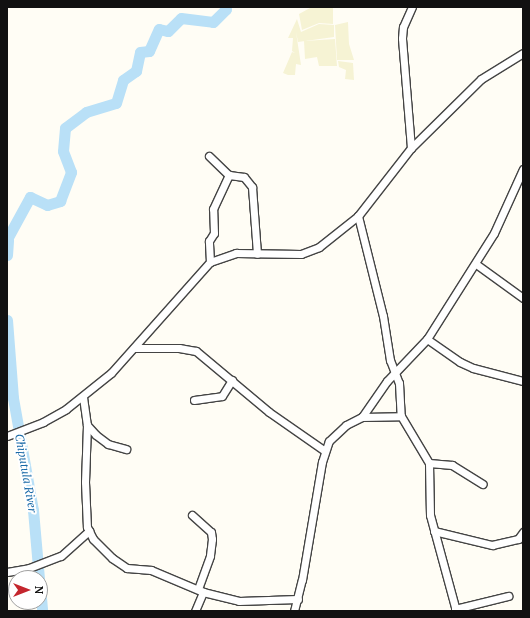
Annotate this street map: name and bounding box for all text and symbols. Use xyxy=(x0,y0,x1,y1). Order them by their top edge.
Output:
water label: Chiputula River xyxy=(12,432,40,514)
north arrow xyxy=(8,570,48,610)
text: N xyxy=(32,586,46,594)

